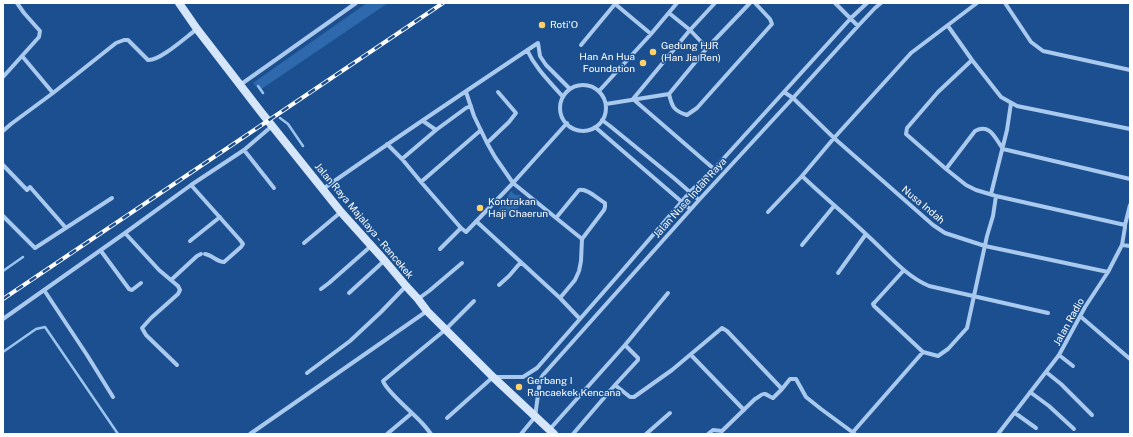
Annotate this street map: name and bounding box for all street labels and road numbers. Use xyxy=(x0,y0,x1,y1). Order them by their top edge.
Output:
street label: Jalan Nusa Indah Raya xyxy=(651,155,729,241)
street label: Jalan Raya Majalaya - Rancekek xyxy=(312,161,416,281)
street label: Nusa Indah xyxy=(899,184,947,226)
street label: Jalan Radio xyxy=(1051,296,1087,348)

